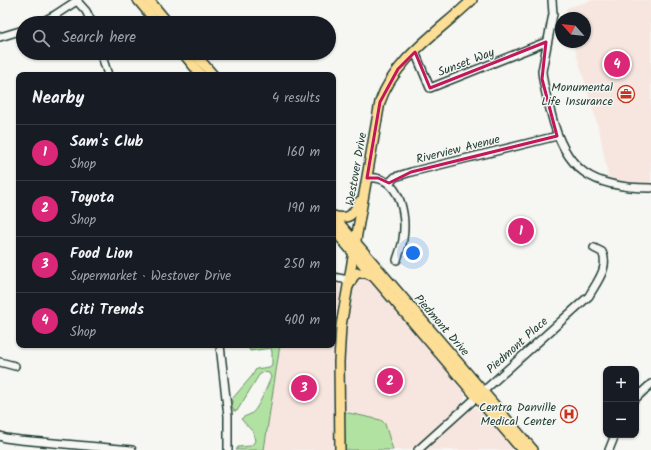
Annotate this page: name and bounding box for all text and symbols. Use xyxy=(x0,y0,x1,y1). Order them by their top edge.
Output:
north arrow xyxy=(555,12,591,48)
search box xyxy=(16,16,336,60)
text: Search here xyxy=(62,26,136,50)
icon: search xyxy=(30,27,52,49)
street label: Sunset Way xyxy=(435,43,498,82)
pin: 4 xyxy=(604,49,630,79)
place label: Monumental Life Insurance xyxy=(541,78,614,111)
office icon: Monumental Life Insurance xyxy=(616,84,636,104)
text: Nearby xyxy=(32,85,84,112)
text: 4 results xyxy=(272,88,320,109)
text: Sam's Club xyxy=(70,130,143,154)
street label: Westover Drive xyxy=(341,130,372,207)
street label: Riverview Avenue xyxy=(414,130,503,169)
text: 1 xyxy=(43,142,47,163)
text: 160 m xyxy=(287,142,320,163)
text: Shop xyxy=(70,154,96,175)
text: Toyota xyxy=(70,186,114,210)
text: 2 xyxy=(41,198,49,219)
text: 190 m xyxy=(288,198,320,219)
text: Shop xyxy=(70,210,96,231)
pin: 1 xyxy=(508,216,534,246)
text: Food Lion xyxy=(70,242,133,266)
your location xyxy=(403,243,423,263)
text: 3 xyxy=(41,254,49,275)
text: 250 m xyxy=(283,254,320,275)
text: Supermarket · Westover Drive xyxy=(70,266,231,287)
street label: Piedmont Drive xyxy=(409,290,474,361)
text: Citi Trends xyxy=(70,298,144,322)
text: 4 xyxy=(41,310,49,331)
text: 400 m xyxy=(284,310,320,331)
street label: Piedmont Place xyxy=(482,312,553,378)
text: Shop xyxy=(70,322,96,343)
pin: 2 xyxy=(377,366,403,396)
map controls xyxy=(603,366,639,438)
button: + xyxy=(603,366,639,402)
pin: 3 xyxy=(291,373,317,403)
place label: Centra Danville Medical Center xyxy=(479,398,557,431)
button: − xyxy=(603,402,639,438)
hospital icon: Centra Danville Medical Center xyxy=(559,404,579,424)

